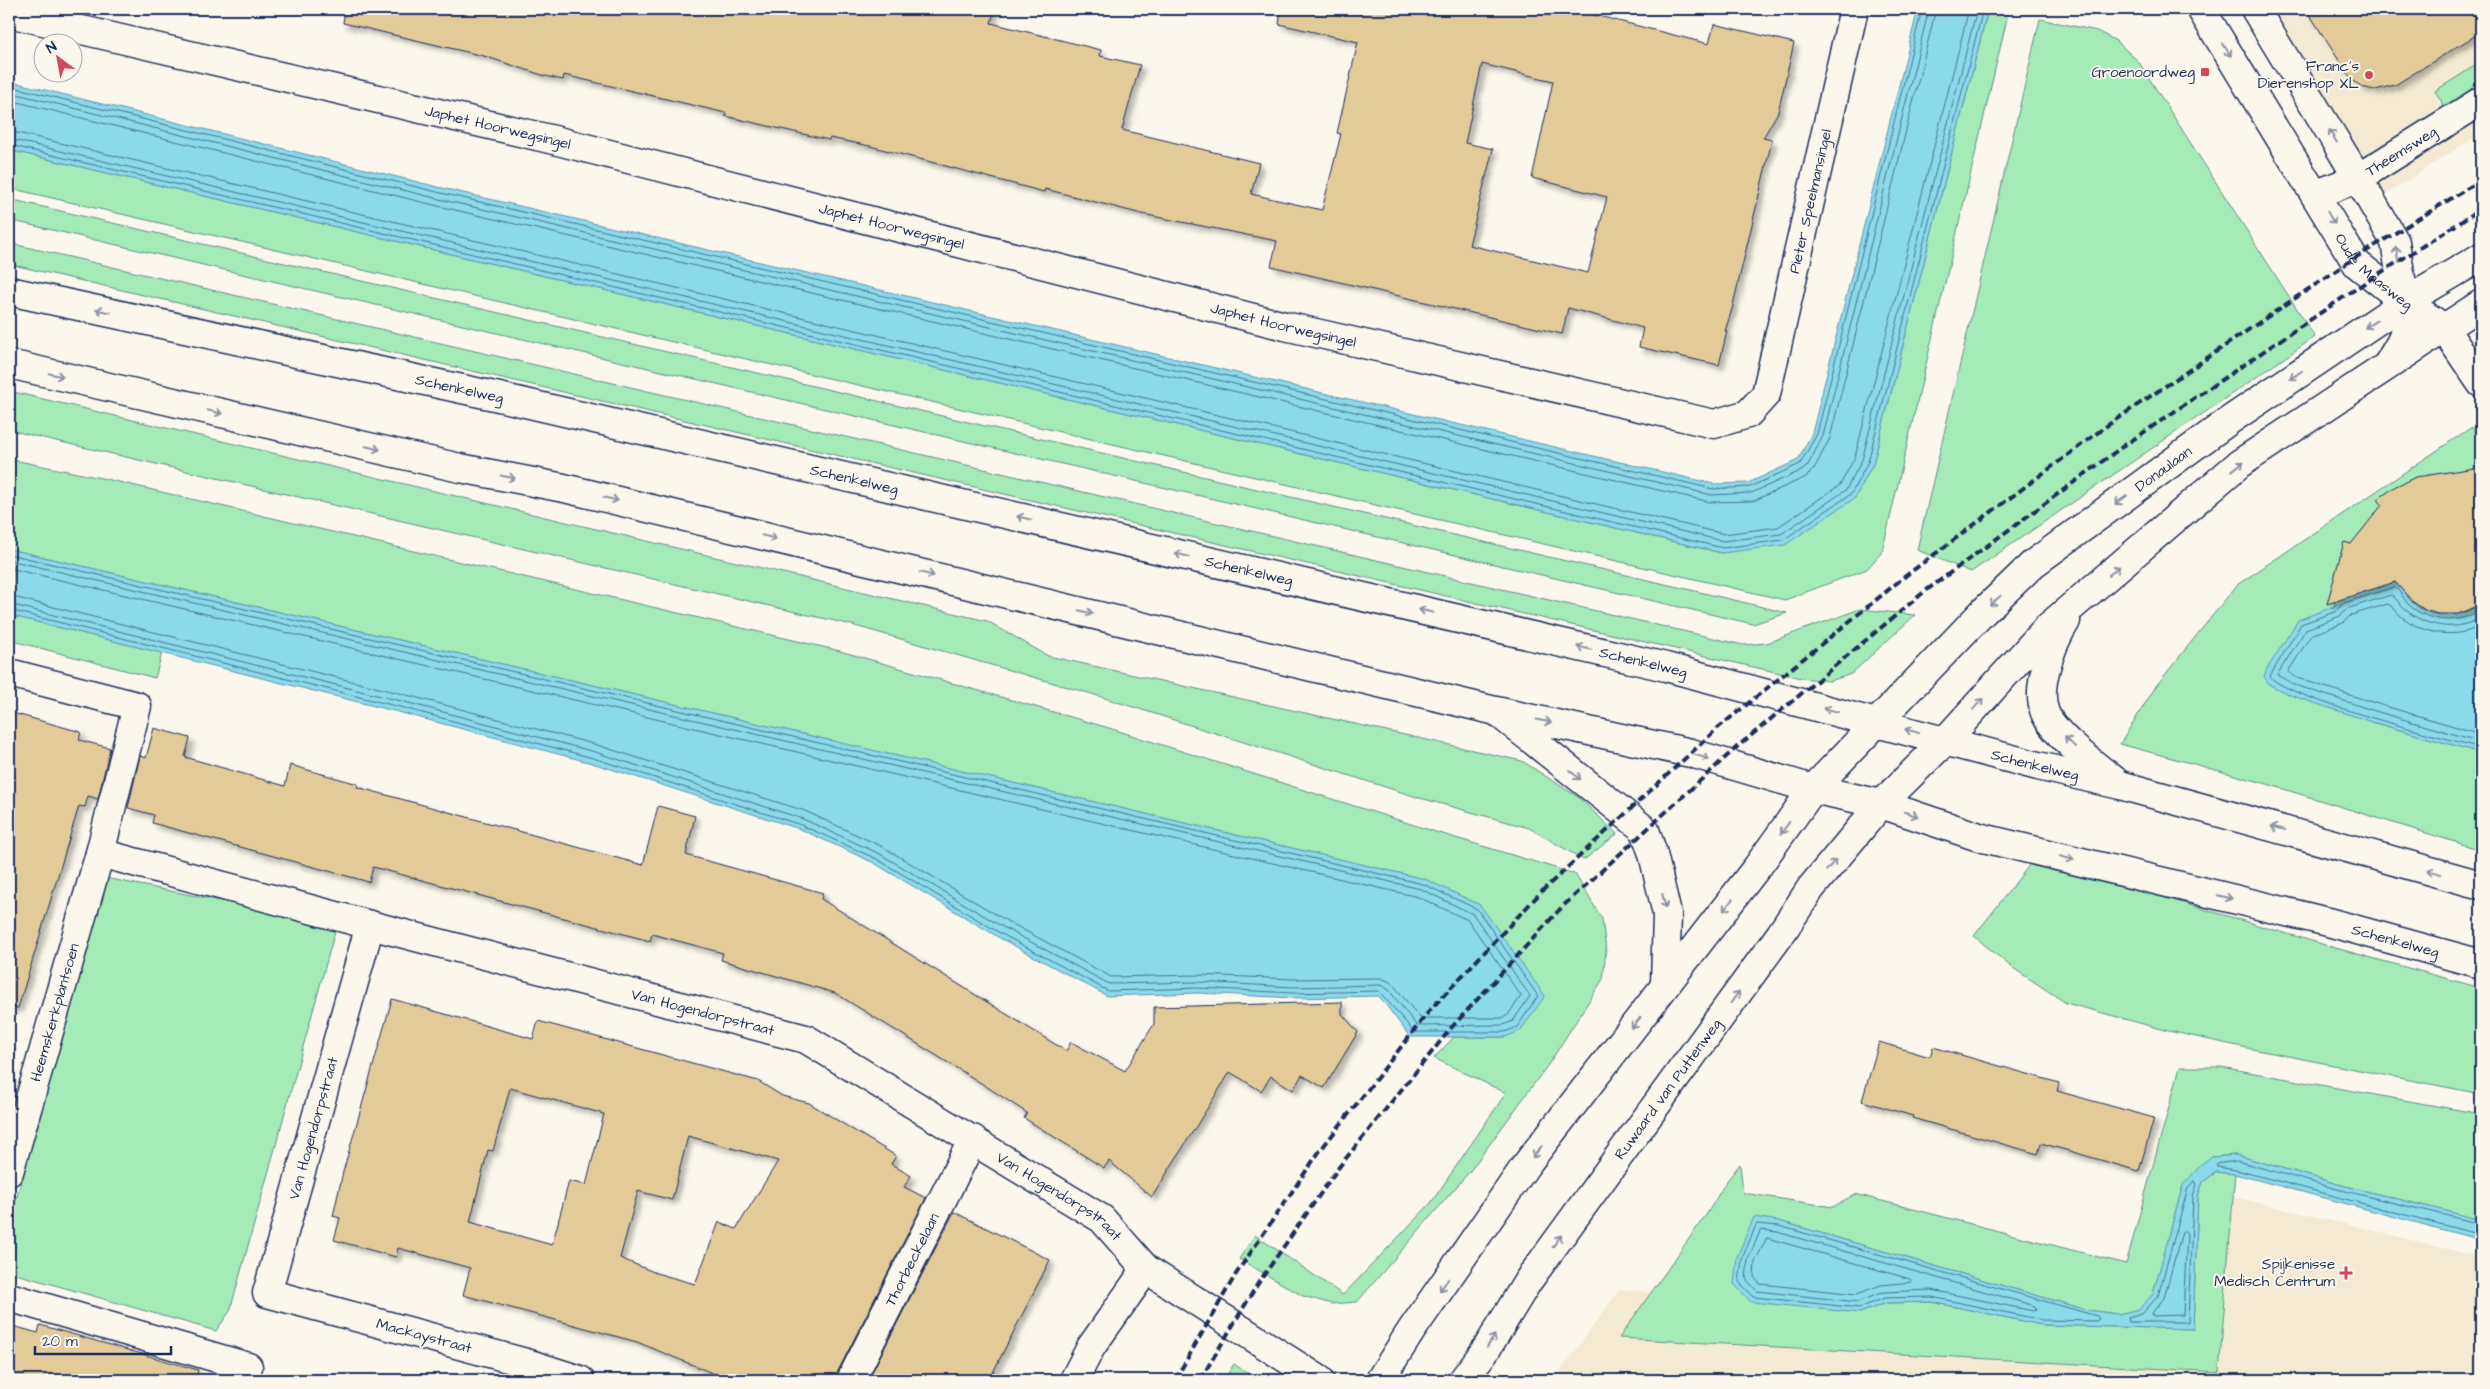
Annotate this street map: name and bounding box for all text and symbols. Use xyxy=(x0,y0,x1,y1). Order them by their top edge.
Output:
north arrow xyxy=(32,32,82,82)
text: N xyxy=(43,37,61,59)
one-way arrow xyxy=(2222,43,2232,57)
place label: Franc's Dierenshop XL xyxy=(2258,56,2360,94)
place label: Groenoordweg xyxy=(2091,62,2195,84)
marker: Groenoordweg xyxy=(2199,66,2211,78)
marker: Franc's Dierenshop XL xyxy=(2363,69,2375,81)
street label: Japhet Hoorwegsingel xyxy=(423,100,573,154)
street label: Theemsweg xyxy=(2362,121,2442,181)
street label: Pieter Speelmansingel xyxy=(1783,127,1837,275)
one-way arrow xyxy=(2327,130,2337,144)
street label: Japhet Hoorwegsingel xyxy=(817,197,967,255)
one-way arrow xyxy=(2326,210,2336,225)
street label: Oude Maasweg xyxy=(2330,229,2417,316)
one-way arrow xyxy=(2391,246,2401,262)
street label: Japhet Hoorwegsingel xyxy=(1208,297,1358,352)
one-way arrow xyxy=(95,306,111,315)
one-way arrow xyxy=(2364,320,2378,330)
street label: Schenkelweg xyxy=(413,369,506,409)
one-way arrow xyxy=(2289,370,2303,380)
one-way arrow xyxy=(48,371,64,380)
one-way arrow xyxy=(206,407,222,417)
street label: Donaulaan xyxy=(2130,441,2196,497)
one-way arrow xyxy=(365,444,381,453)
street label: Schenkelweg xyxy=(808,459,901,501)
one-way arrow xyxy=(2231,460,2244,471)
one-way arrow xyxy=(499,473,515,483)
one-way arrow xyxy=(603,495,619,504)
one-way arrow xyxy=(2114,495,2128,505)
one-way arrow xyxy=(1017,513,1033,522)
one-way arrow xyxy=(761,533,777,542)
one-way arrow xyxy=(1175,550,1191,559)
street label: Schenkelweg xyxy=(1203,550,1295,592)
one-way arrow xyxy=(2107,565,2120,576)
one-way arrow xyxy=(919,570,935,580)
one-way arrow xyxy=(1988,595,2001,607)
one-way arrow xyxy=(1418,606,1434,615)
one-way arrow xyxy=(1077,608,1093,617)
street label: Schenkelweg xyxy=(1597,641,1690,684)
one-way arrow xyxy=(1577,643,1593,652)
one-way arrow xyxy=(1972,697,1984,710)
one-way arrow xyxy=(1823,705,1839,714)
one-way arrow xyxy=(1535,717,1551,727)
one-way arrow xyxy=(1904,726,1920,735)
one-way arrow xyxy=(2064,736,2076,748)
street label: Schenkelweg xyxy=(1989,743,2081,787)
one-way arrow xyxy=(1694,752,1710,762)
one-way arrow xyxy=(1568,769,1581,780)
one-way arrow xyxy=(1903,810,1918,819)
one-way arrow xyxy=(1780,820,1790,834)
one-way arrow xyxy=(2270,823,2286,833)
one-way arrow xyxy=(2059,854,2075,863)
one-way arrow xyxy=(1825,859,1836,872)
one-way arrow xyxy=(2427,866,2443,876)
one-way arrow xyxy=(1660,893,1669,909)
one-way arrow xyxy=(2216,893,2232,902)
one-way arrow xyxy=(1722,898,1733,911)
street label: Schenkelweg xyxy=(2349,919,2442,964)
street label: Heemskerkplantsoen xyxy=(25,940,84,1084)
street label: Van Hogendorpstraat xyxy=(629,983,777,1041)
one-way arrow xyxy=(1730,990,1740,1004)
street label: Ruwaard van Puttenweg xyxy=(1609,1014,1727,1164)
one-way arrow xyxy=(1630,1016,1641,1029)
street label: Van Hogendorpstraat xyxy=(283,1054,343,1202)
one-way arrow xyxy=(1531,1145,1542,1158)
street label: Van Hogendorpstraat xyxy=(992,1147,1127,1245)
street label: Thorbeckelaan xyxy=(880,1209,945,1310)
one-way arrow xyxy=(1552,1234,1562,1248)
place label: Spijkenisse Medisch Centrum xyxy=(2214,1254,2335,1292)
marker: Spijkenisse Medisch Centrum xyxy=(2339,1266,2353,1280)
one-way arrow xyxy=(1439,1278,1449,1292)
street label: Mackaystraat xyxy=(374,1313,474,1360)
scale bar xyxy=(35,1324,171,1356)
text: 20 m xyxy=(42,1331,78,1352)
one-way arrow xyxy=(1487,1334,1497,1348)

